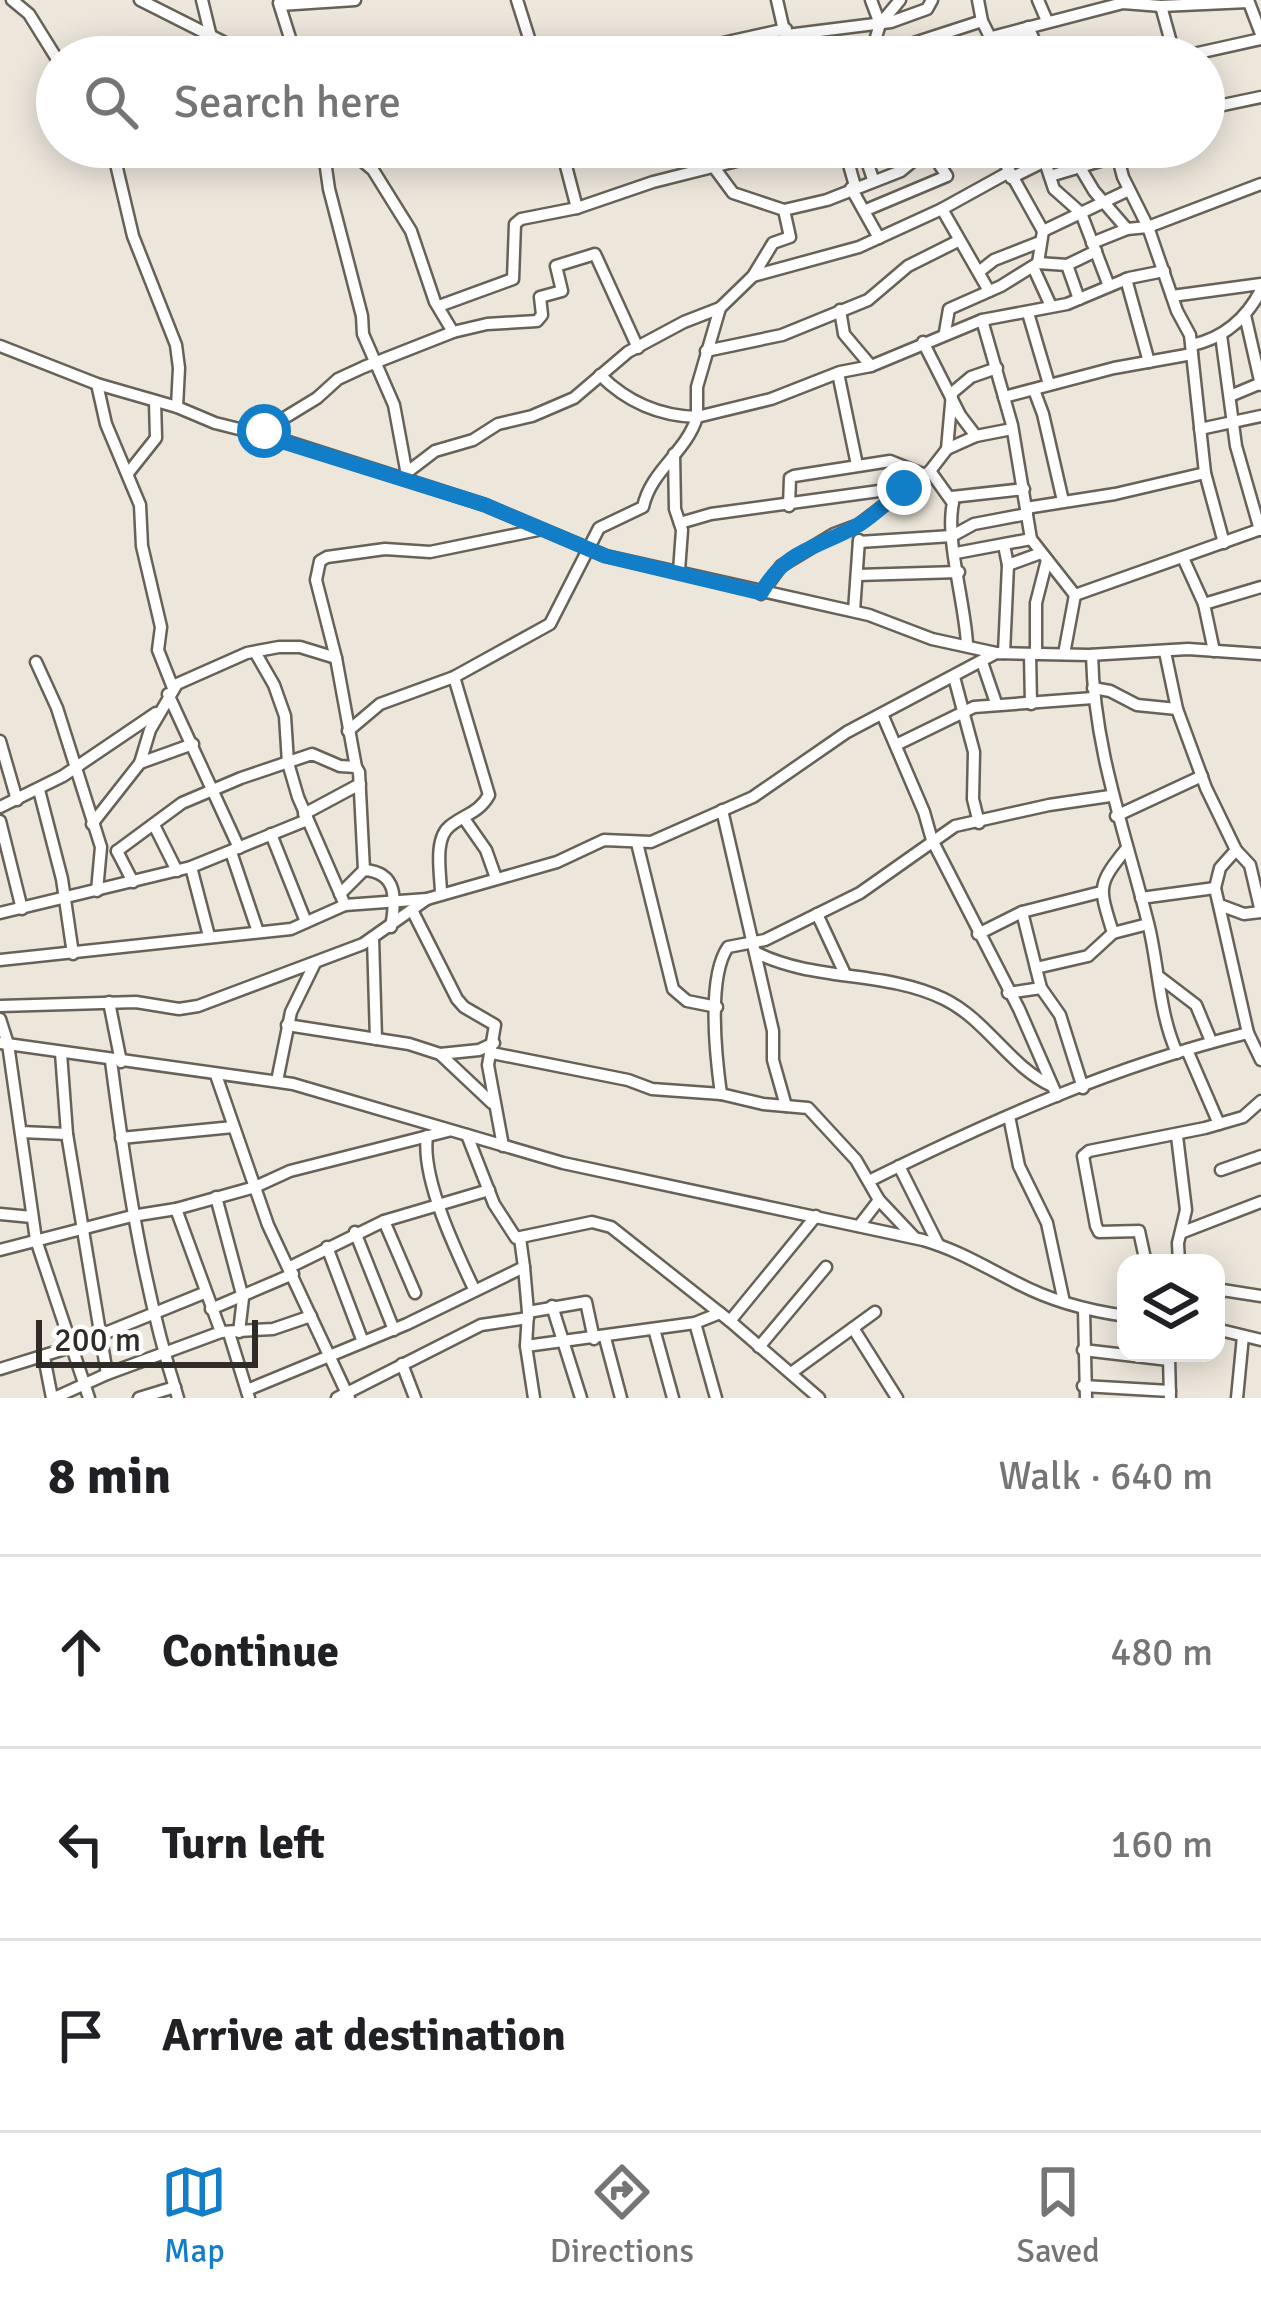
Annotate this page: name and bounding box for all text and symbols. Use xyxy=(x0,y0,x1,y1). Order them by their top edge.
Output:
search box xyxy=(36,36,1225,168)
icon: search xyxy=(78,69,144,135)
text: Search here xyxy=(174,75,401,130)
route start xyxy=(237,404,291,458)
route end xyxy=(877,461,931,515)
map controls xyxy=(1117,1254,1225,1362)
button: layers xyxy=(1117,1254,1225,1362)
scale bar xyxy=(36,1314,258,1367)
text: 200 m xyxy=(54,1320,141,1361)
text: 8 min xyxy=(48,1445,171,1508)
text: Walk · 640 m xyxy=(999,1452,1213,1500)
icon: ahead xyxy=(48,1619,114,1685)
text: Continue xyxy=(162,1624,339,1679)
text: 480 m xyxy=(1110,1628,1213,1676)
icon: left xyxy=(48,1811,114,1877)
text: Turn left xyxy=(162,1816,325,1871)
text: 160 m xyxy=(1110,1820,1213,1868)
icon: arrive xyxy=(48,2003,114,2069)
text: Arrive at destination xyxy=(162,2008,566,2063)
tab: Map xyxy=(161,2159,227,2272)
tab: Directions xyxy=(550,2159,694,2272)
tab: Saved xyxy=(1017,2159,1100,2272)

